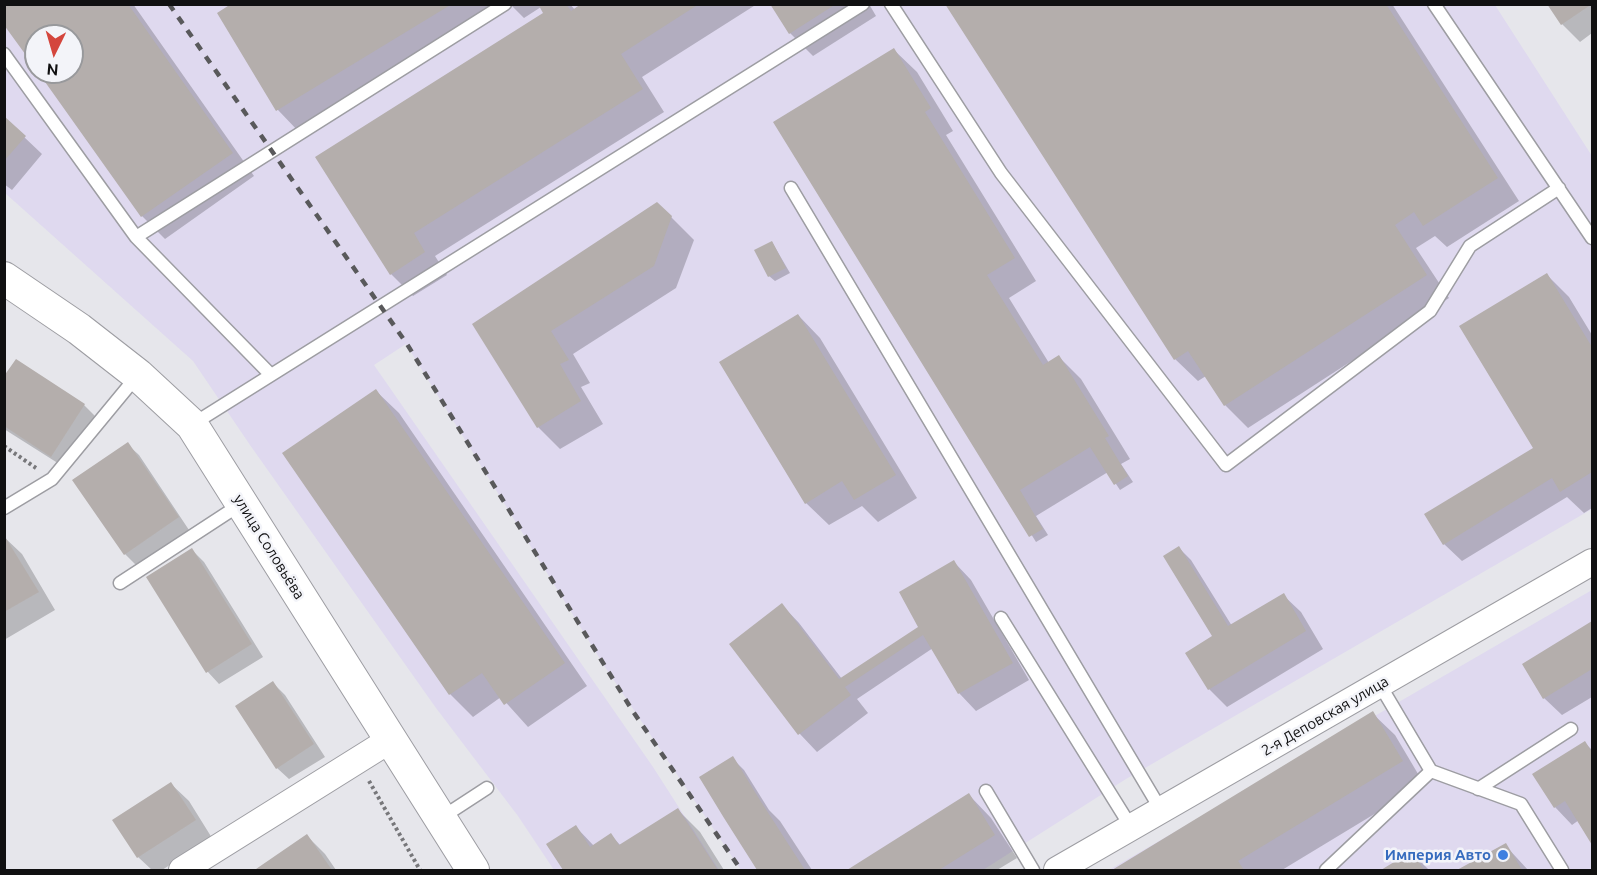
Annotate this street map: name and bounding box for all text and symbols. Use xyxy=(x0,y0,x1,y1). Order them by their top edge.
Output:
north arrow xyxy=(24,24,84,84)
text: N xyxy=(46,60,59,79)
street label: улица Соловьёва xyxy=(229,491,309,603)
street label: 2-я Деповская улица xyxy=(1258,672,1392,760)
place label: Империя Авто xyxy=(1385,846,1491,864)
marker: Империя Авто xyxy=(1496,848,1510,862)

